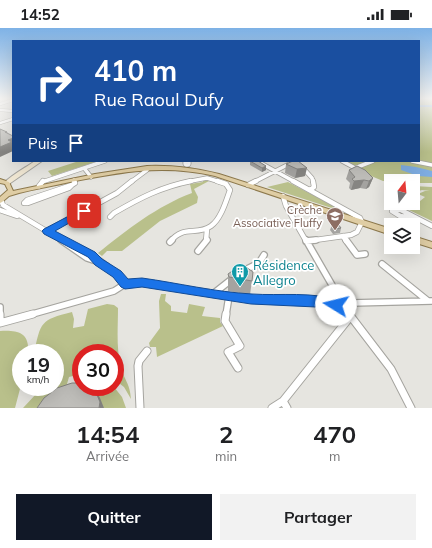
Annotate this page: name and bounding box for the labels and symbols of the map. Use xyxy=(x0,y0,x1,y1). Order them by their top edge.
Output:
north arrow xyxy=(384,174,420,210)
pin xyxy=(67,194,101,228)
place label: Crèche Associative Fluffy xyxy=(233,203,322,230)
school or university icon: Crèche Associative Fluffy xyxy=(325,206,345,231)
place label: Résidence Allegro xyxy=(253,257,314,288)
building icon: Résidence Allegro xyxy=(230,262,250,287)
position arrow xyxy=(315,284,357,326)
speed limit sign: 30 xyxy=(72,344,124,396)

